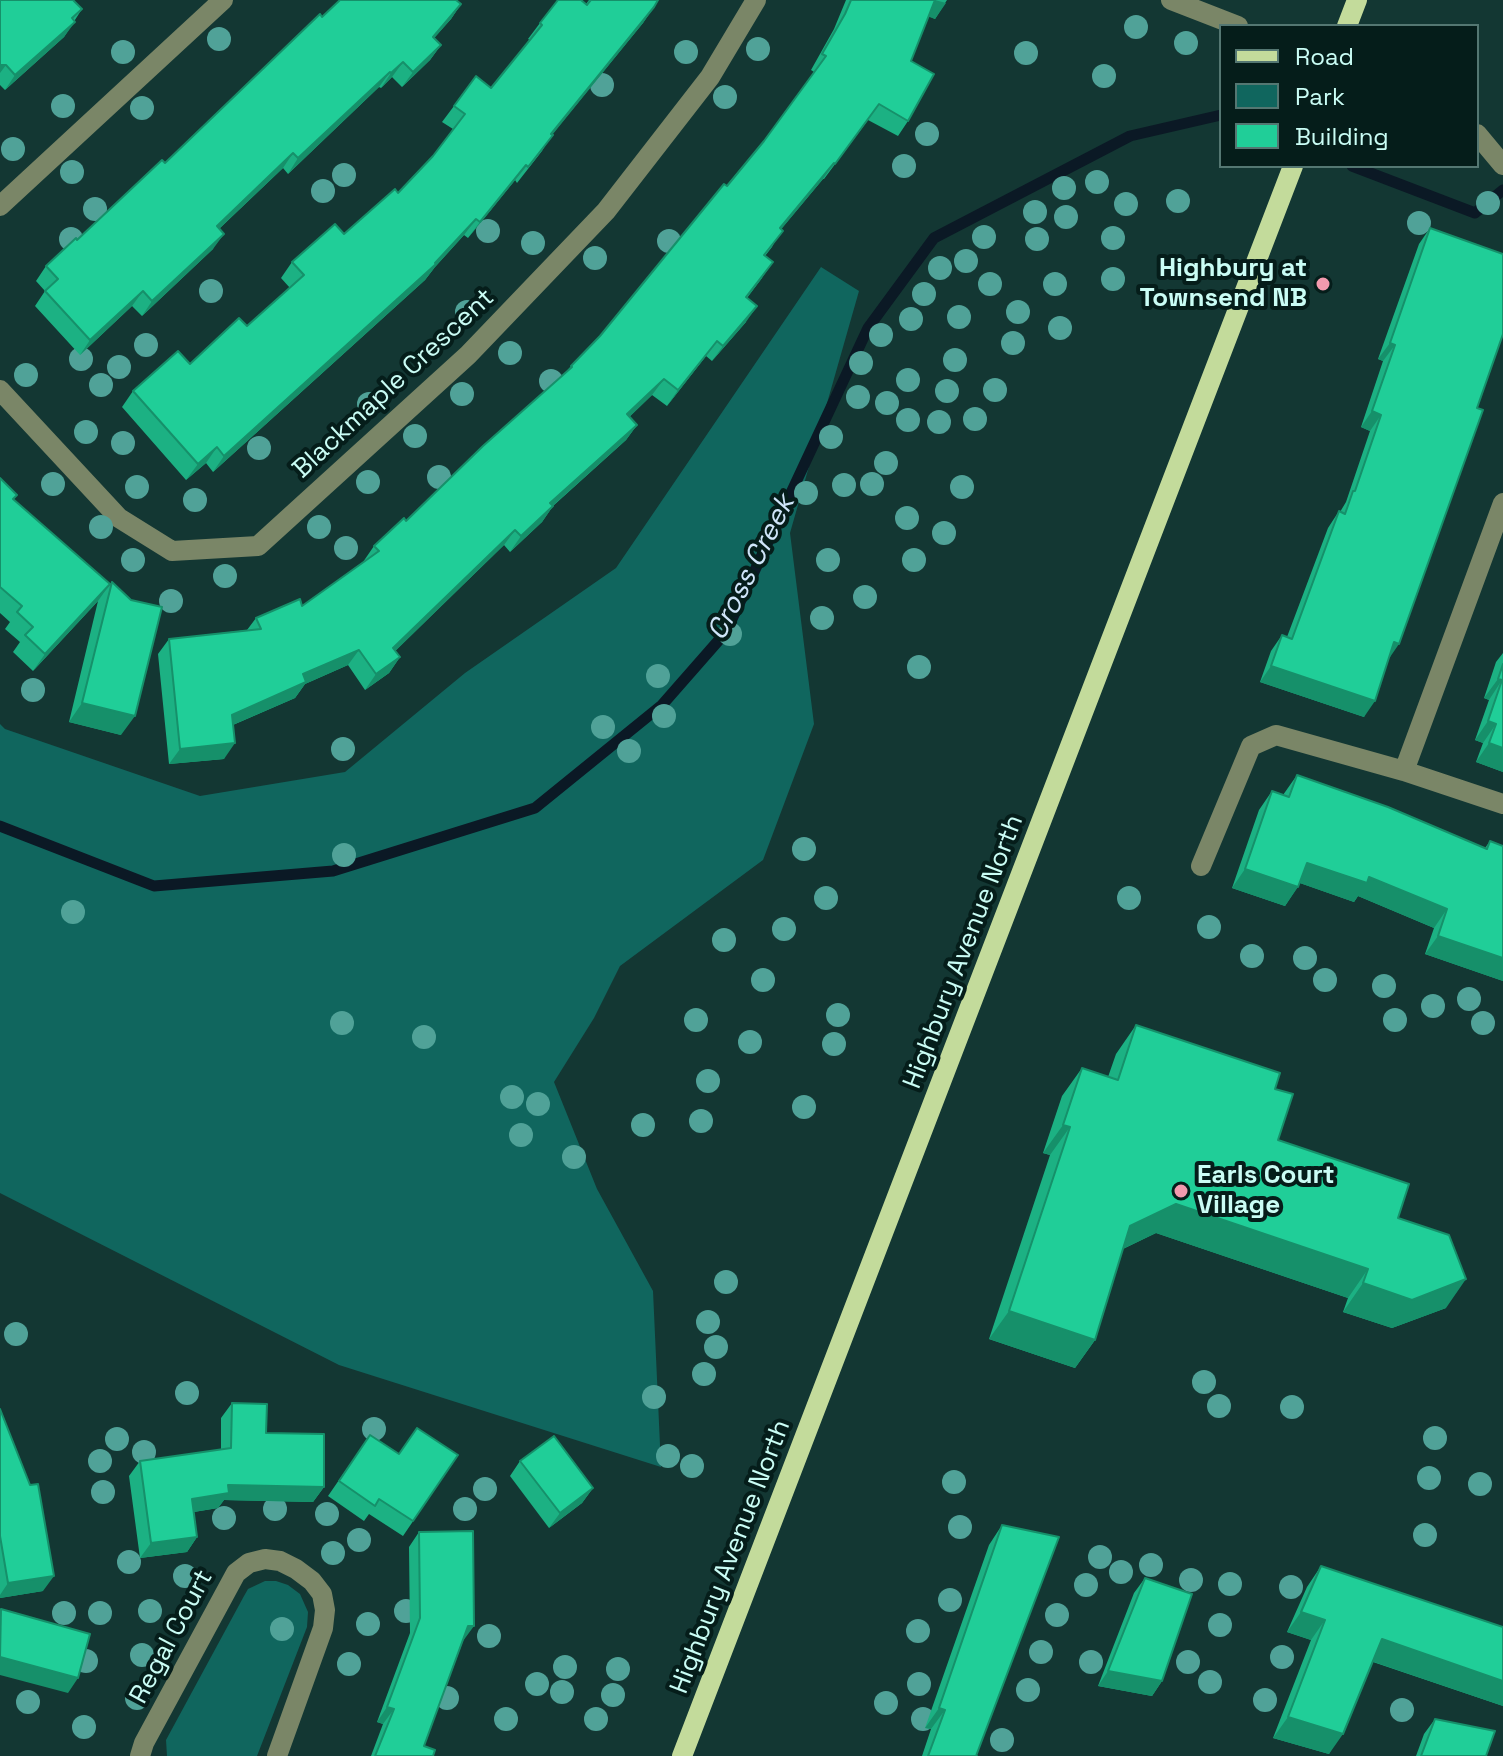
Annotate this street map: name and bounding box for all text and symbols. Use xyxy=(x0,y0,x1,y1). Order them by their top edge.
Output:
legend xyxy=(1219,24,1479,168)
text: Road xyxy=(1295,41,1354,72)
text: Park xyxy=(1295,81,1345,112)
text: Building xyxy=(1295,121,1389,152)
place label: Highbury at Townsend NB xyxy=(1139,253,1307,314)
marker: Highbury at Townsend NB xyxy=(1314,275,1332,293)
street label: Blackmaple Crescent xyxy=(287,283,501,485)
water label: Cross Creek xyxy=(701,490,803,646)
street label: Highbury Avenue North xyxy=(897,811,1031,1093)
place label: Earls Court Village xyxy=(1197,1160,1335,1222)
marker: Earls Court Village xyxy=(1172,1182,1190,1200)
street label: Highbury Avenue North xyxy=(664,1416,798,1698)
street label: Regal Court xyxy=(124,1565,220,1709)

